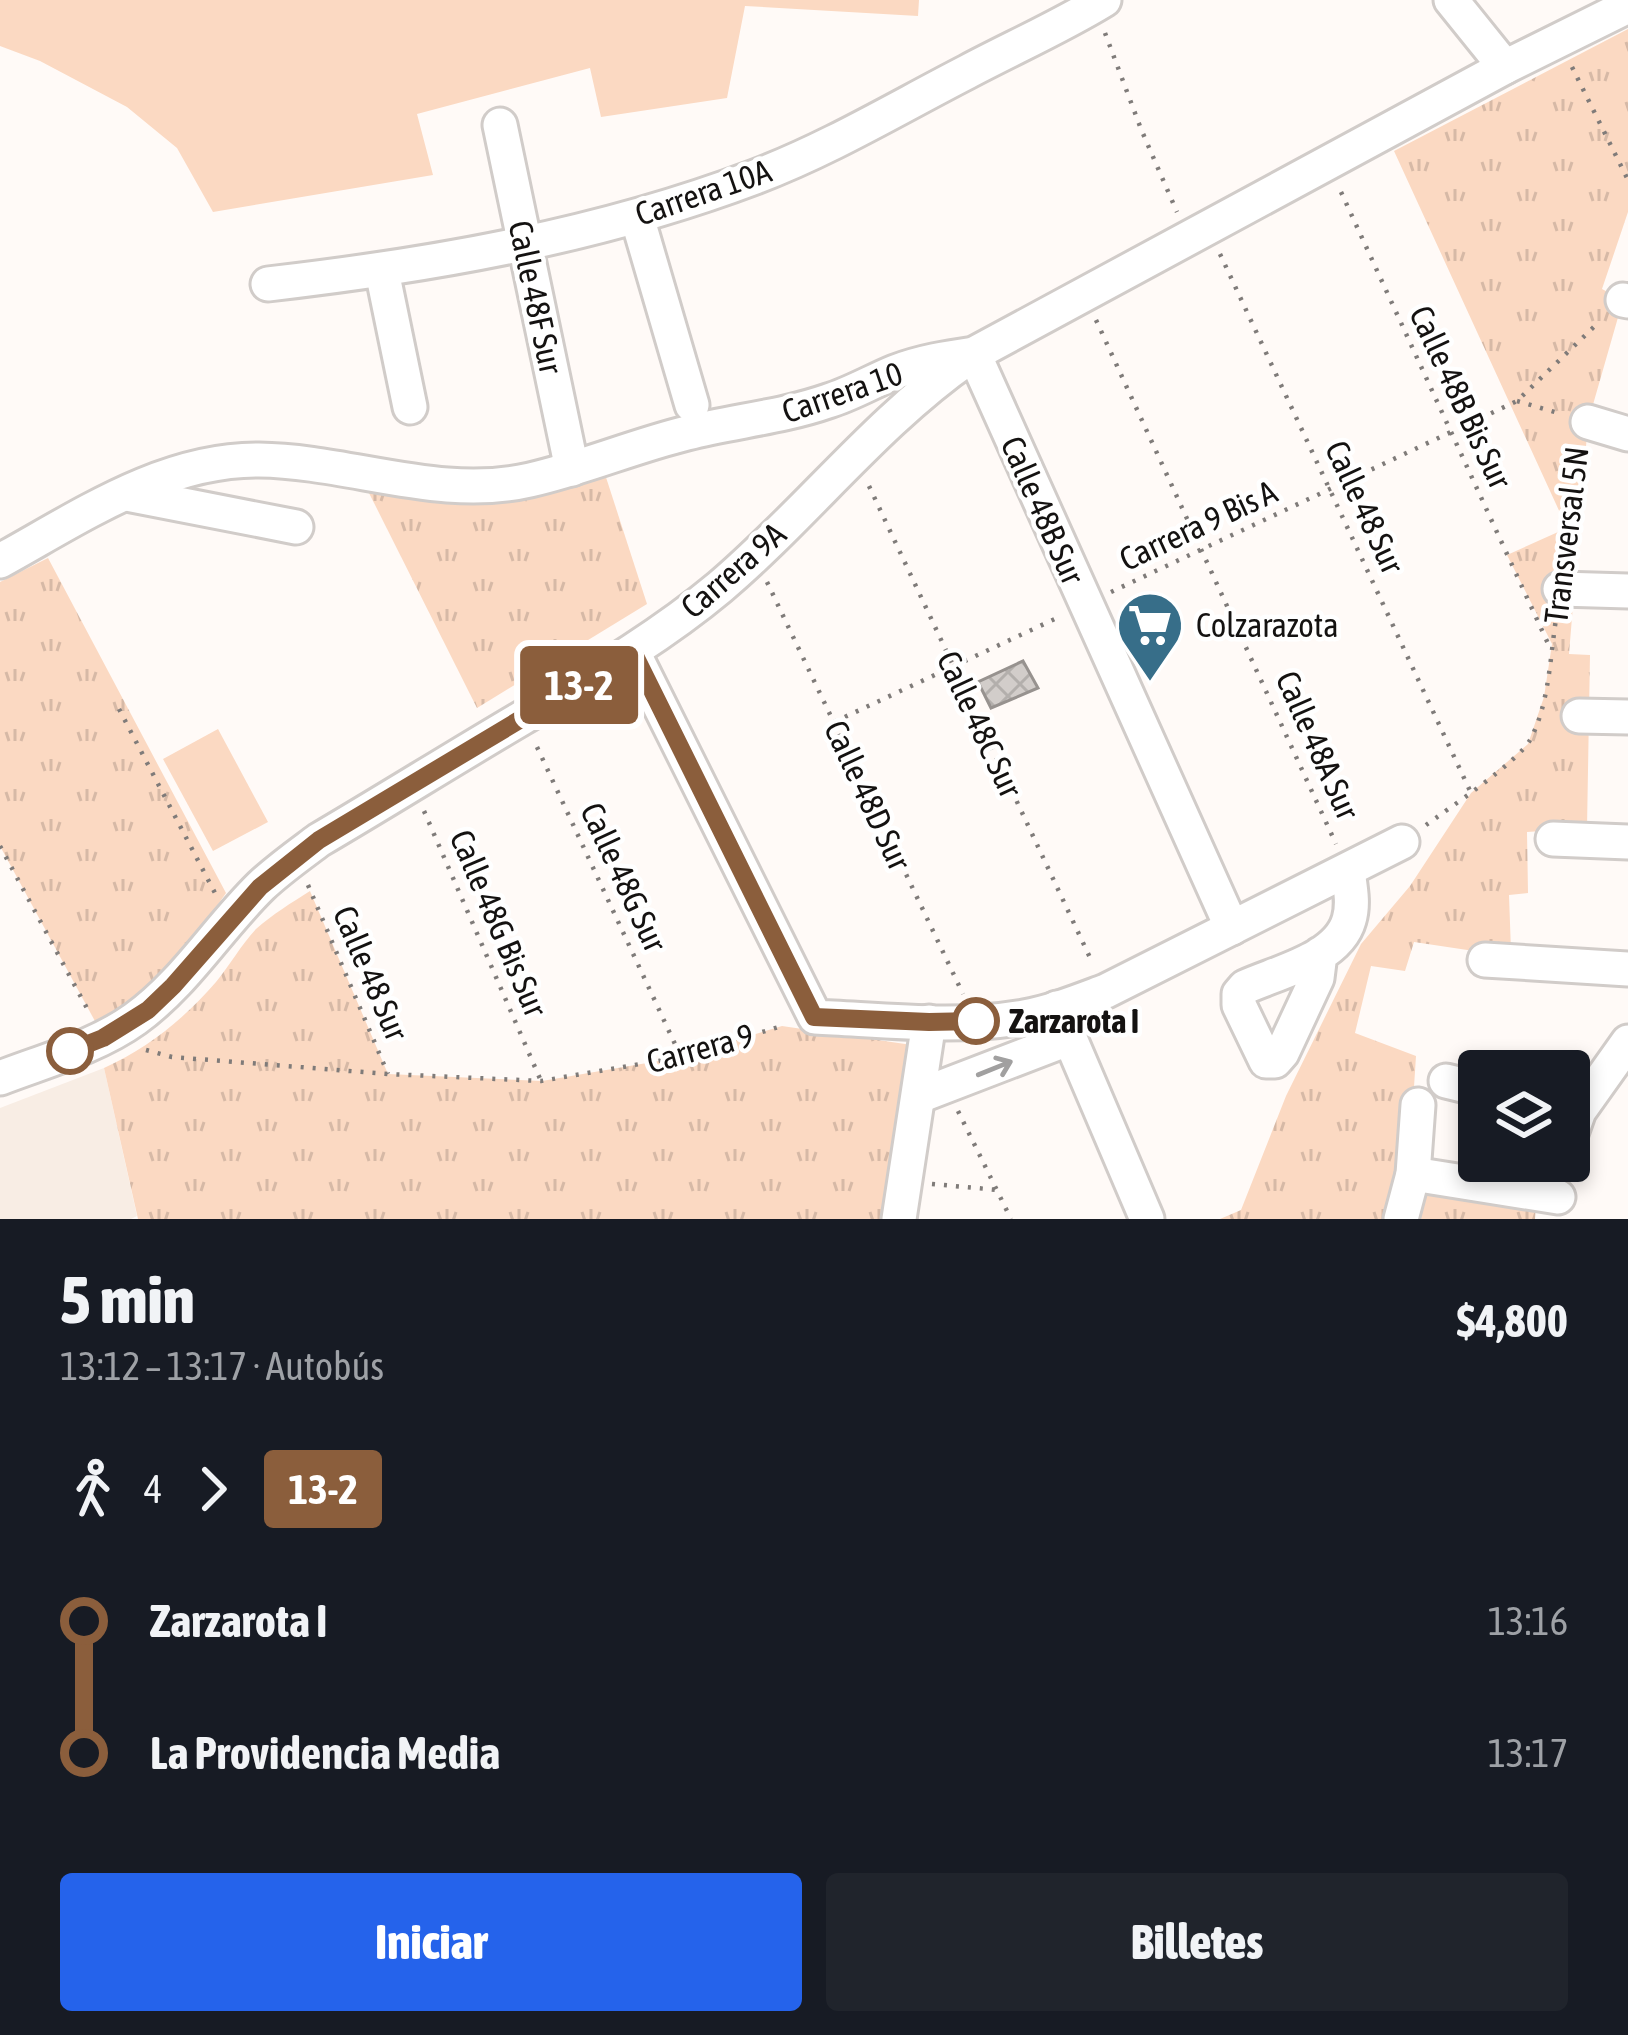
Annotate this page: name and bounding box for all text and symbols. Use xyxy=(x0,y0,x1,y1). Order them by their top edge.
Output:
street label: Carrera 10A xyxy=(630,151,777,233)
street label: Calle 48F Sur xyxy=(501,217,571,378)
street label: Calle 48B Bis Sur xyxy=(1402,300,1520,495)
street label: Carrera 10 xyxy=(777,354,907,430)
street label: Calle 48B Sur xyxy=(994,430,1093,591)
street label: Calle 48 Sur xyxy=(1318,435,1413,580)
street label: Transversal 5N xyxy=(1536,444,1596,626)
street label: Carrera 9 Bis A xyxy=(1113,472,1283,578)
street label: Carrera 9A xyxy=(673,514,793,625)
supermarket icon: Colzarazota xyxy=(1115,590,1185,684)
place label: Colzarazota xyxy=(1196,606,1339,644)
street label: Calle 48C Sur xyxy=(930,645,1031,804)
line badge: 13-2 xyxy=(495,646,663,724)
text: 13-2 xyxy=(544,661,614,709)
street label: Calle 48A Sur xyxy=(1268,665,1368,826)
street label: Calle 48D Sur xyxy=(817,714,920,877)
street label: Calle 48G Sur xyxy=(573,797,675,958)
street label: Calle 48G Bis Sur xyxy=(443,824,556,1023)
street label: Calle 48 Sur xyxy=(326,900,417,1047)
marker: Zarzarota I xyxy=(954,999,998,1043)
place label: Zarzarota I xyxy=(1009,1002,1139,1040)
street label: Carrera 9 xyxy=(642,1016,758,1080)
unlabelled marker xyxy=(48,1029,92,1073)
map controls xyxy=(1458,1050,1590,1182)
button: layers xyxy=(1458,1050,1590,1182)
one-way arrow xyxy=(976,1056,1013,1077)
text: 5 min xyxy=(60,1261,195,1337)
text: $4,800 xyxy=(1456,1295,1568,1347)
text: 13:12 – 13:17 · Autobús xyxy=(60,1344,384,1388)
icon: walk xyxy=(60,1456,126,1522)
icon: forward xyxy=(180,1456,246,1522)
text: 13-2 xyxy=(288,1465,358,1513)
text: 4 xyxy=(144,1467,162,1511)
text: Zarzarota I xyxy=(150,1595,328,1647)
text: 13:16 xyxy=(1488,1599,1568,1643)
text: La Providencia Media xyxy=(150,1727,500,1779)
text: 13:17 xyxy=(1488,1731,1568,1775)
button: Iniciar xyxy=(60,1873,802,2011)
button: Billetes xyxy=(826,1873,1568,2011)

